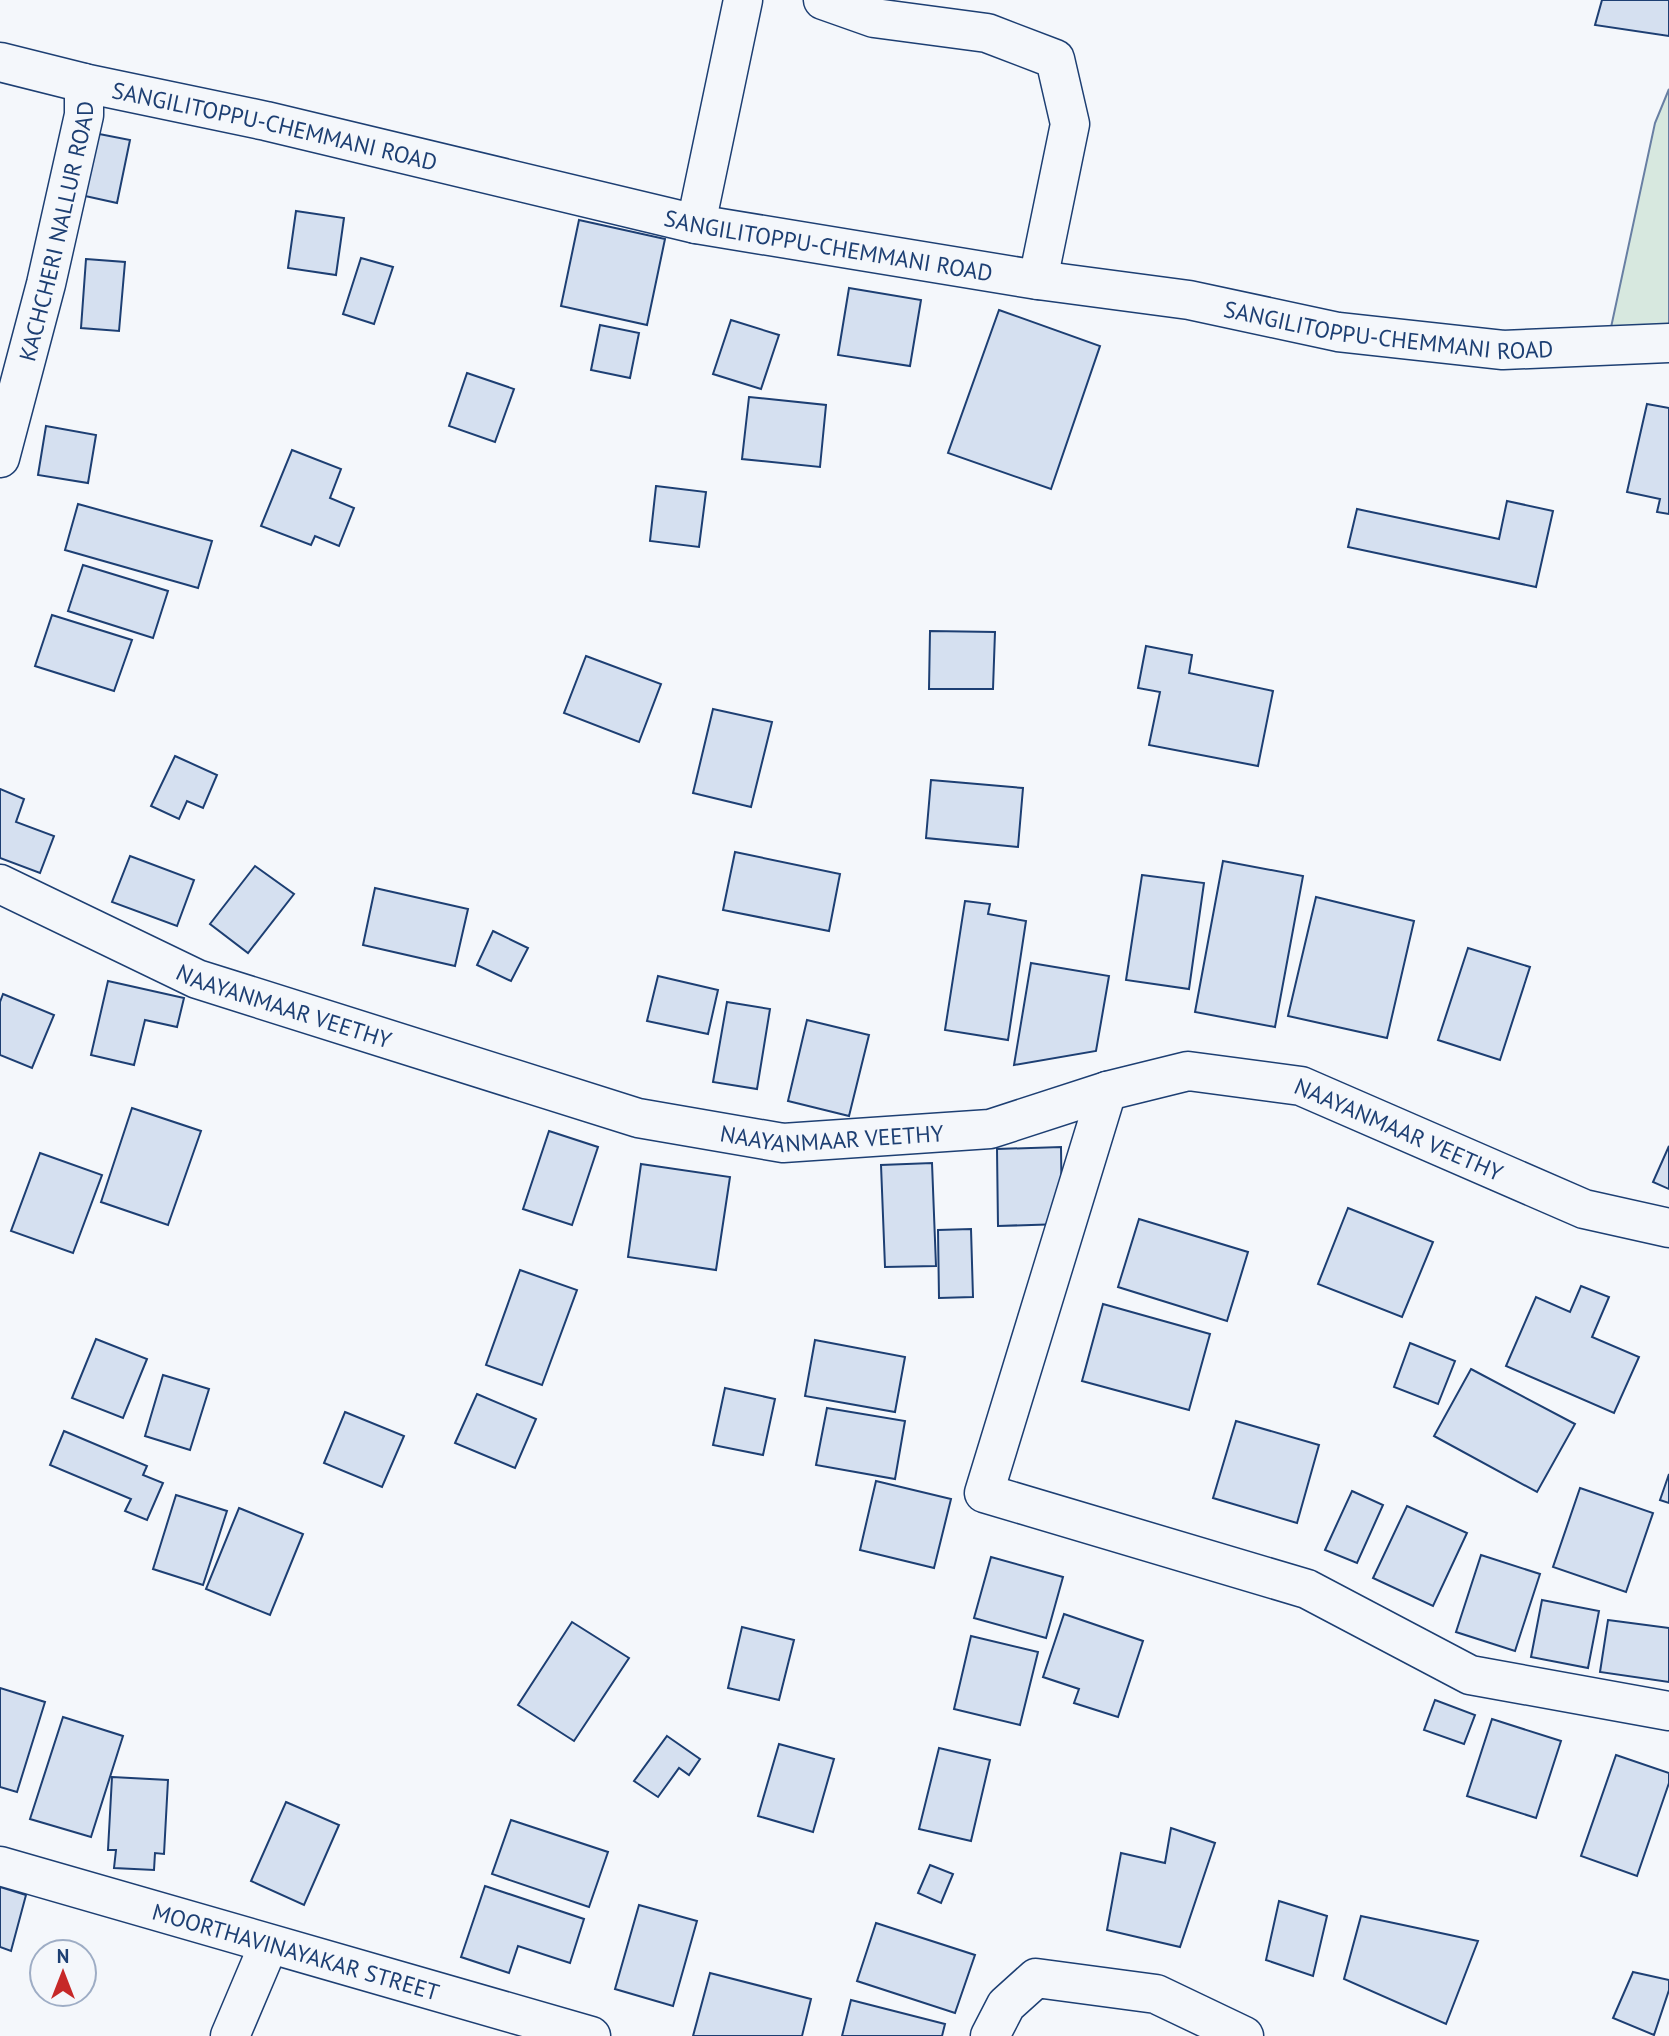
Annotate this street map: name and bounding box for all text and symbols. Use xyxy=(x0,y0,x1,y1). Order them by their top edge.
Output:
street label: SANGILITOPPU-CHEMMANI ROAD xyxy=(110,75,440,176)
street label: KACHCHERI NALLUR ROAD xyxy=(12,101,98,364)
street label: SANGILITOPPU-CHEMMANI ROAD xyxy=(662,202,995,287)
street label: SANGILITOPPU-CHEMMANI ROAD xyxy=(1221,293,1554,365)
street label: NAAYANMAAR VEETHY xyxy=(172,957,395,1054)
street label: NAAYANMAAR VEETHY xyxy=(1290,1071,1508,1187)
street label: NAAYANMAAR VEETHY xyxy=(718,1118,945,1158)
street label: MOORTHAVINAYAKAR STREET xyxy=(149,1896,443,2006)
north arrow xyxy=(28,1938,98,2008)
text: N xyxy=(57,1944,69,1968)

